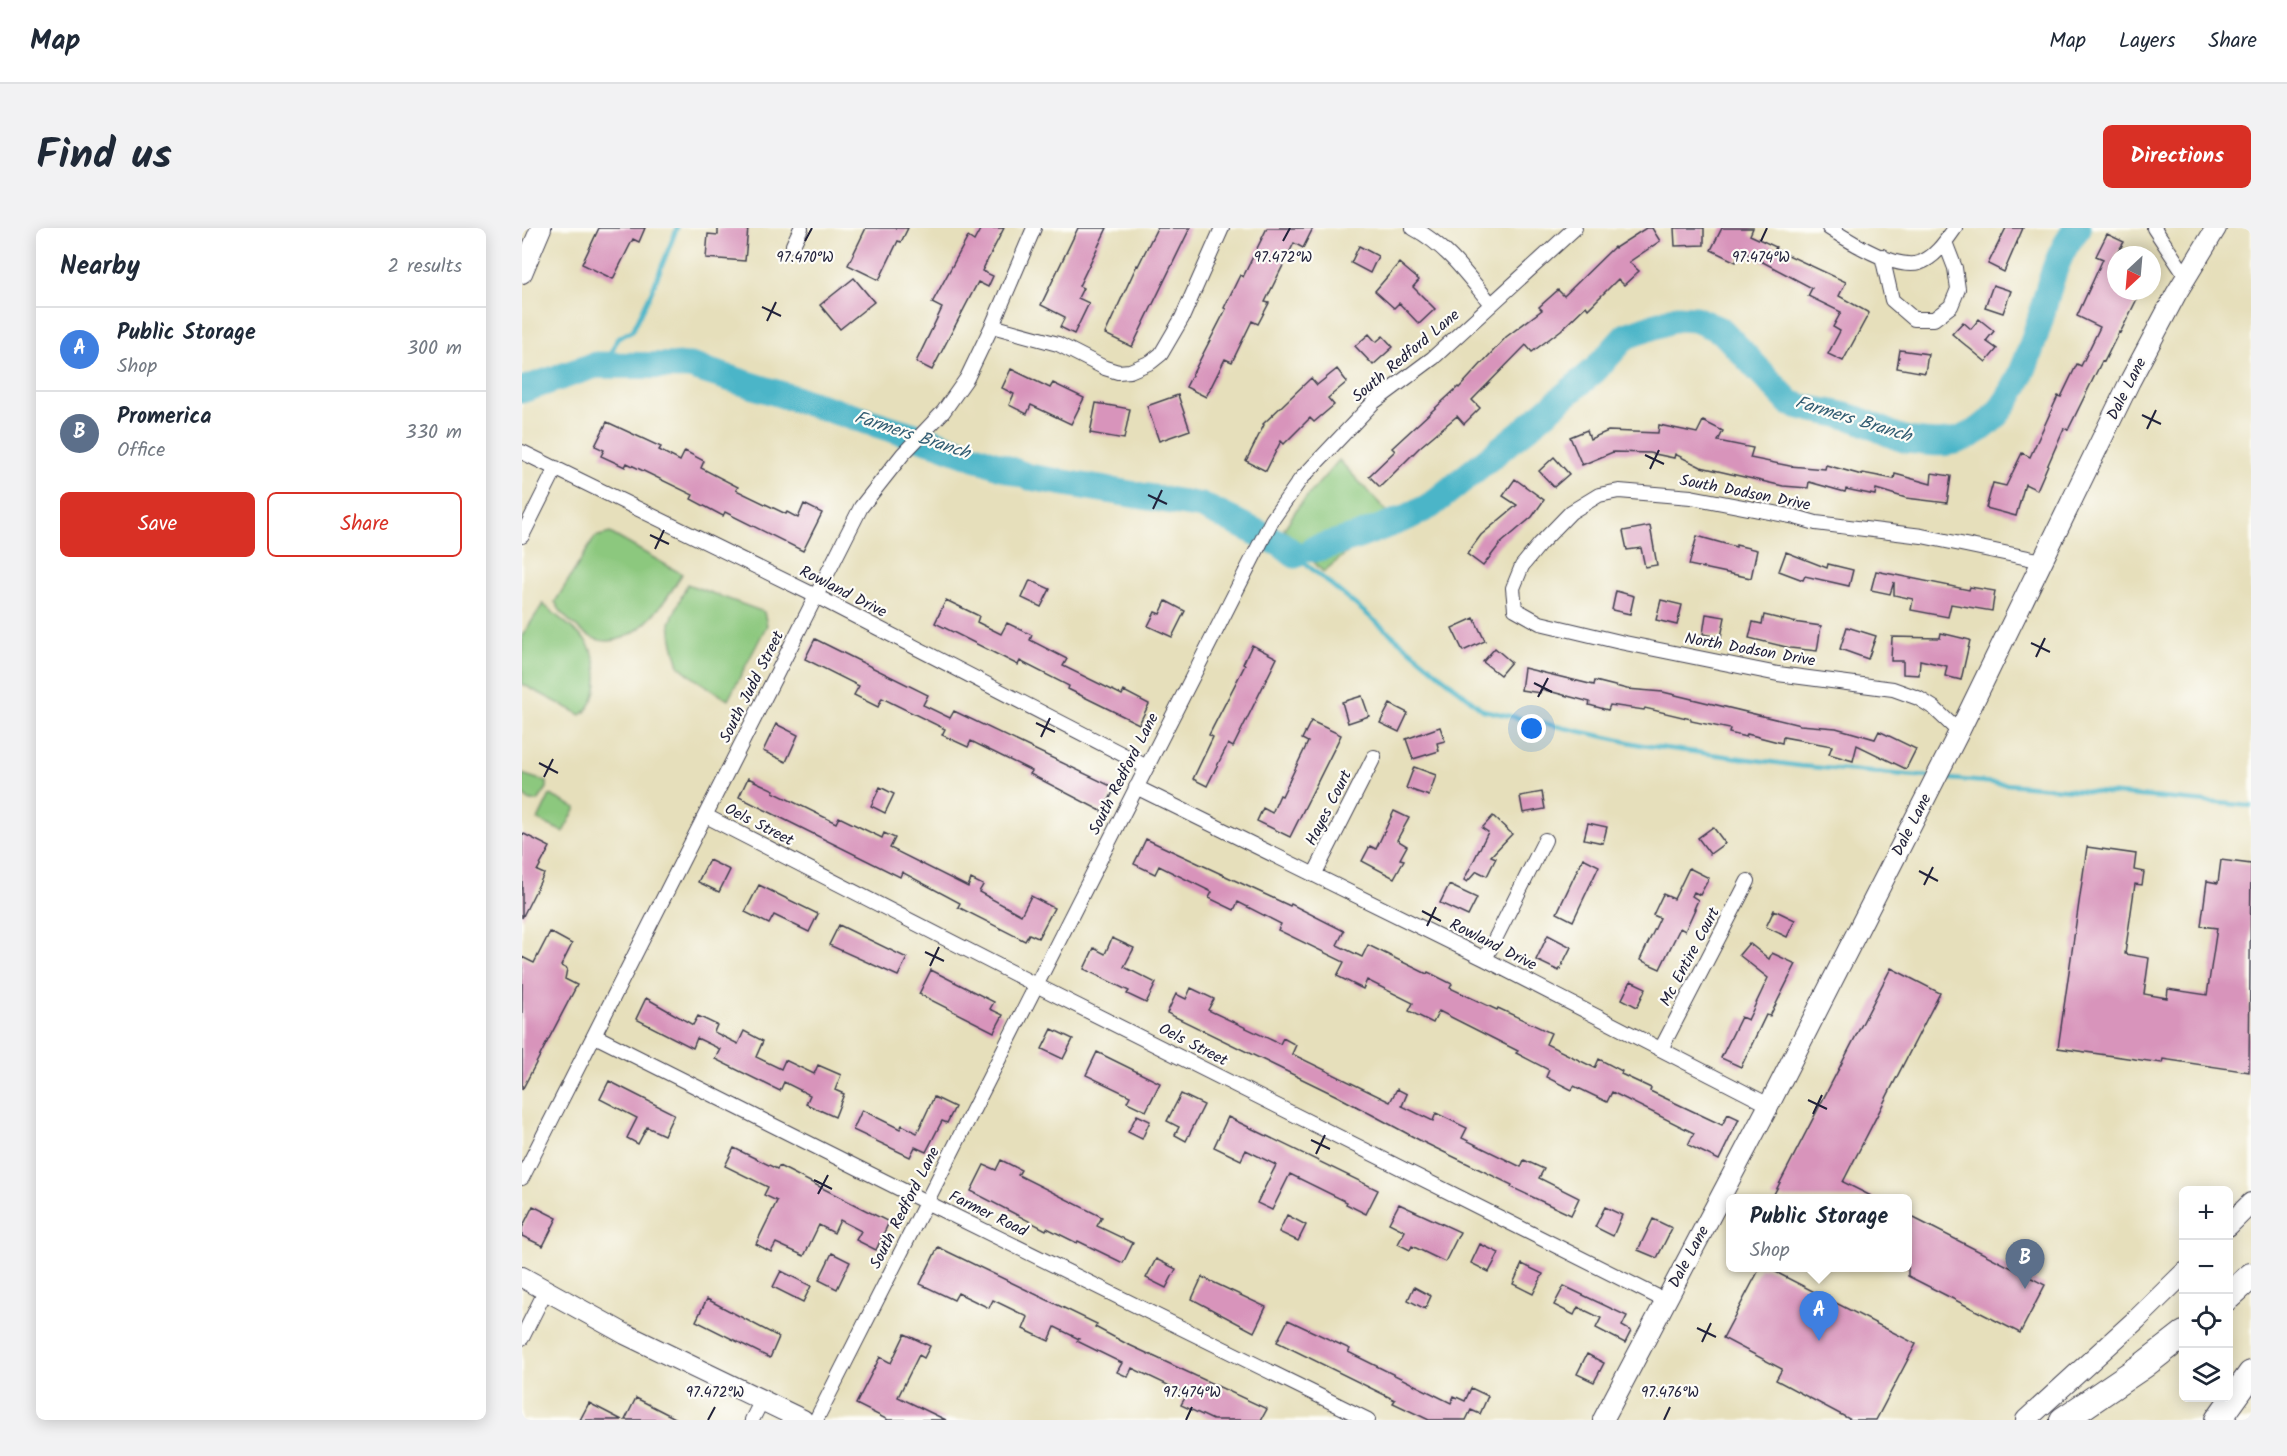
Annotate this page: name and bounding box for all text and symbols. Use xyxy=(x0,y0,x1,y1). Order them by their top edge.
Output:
text: Map xyxy=(30,19,81,64)
text: Map xyxy=(2049,25,2086,58)
text: Layers xyxy=(2119,25,2175,58)
text: Share xyxy=(2208,25,2257,58)
text: Find us xyxy=(36,123,172,190)
button: Directions xyxy=(2103,125,2251,188)
text: Nearby xyxy=(60,246,140,288)
text: 97.470°W xyxy=(776,246,834,270)
text: 97.472°W xyxy=(1254,246,1313,270)
text: 97.474°W xyxy=(1732,246,1790,270)
north arrow xyxy=(2107,246,2161,300)
text: 2 results xyxy=(387,251,462,283)
street label: South Redford Lane xyxy=(1347,303,1465,409)
text: Public Storage xyxy=(117,316,256,351)
text: A xyxy=(73,333,86,365)
text: 300 m xyxy=(407,333,462,365)
text: Shop xyxy=(117,351,157,383)
street label: Dale Lane xyxy=(2101,353,2153,425)
water label: Farmers Branch xyxy=(1791,389,1916,452)
text: Promerica xyxy=(117,400,212,435)
water label: Farmers Branch xyxy=(850,404,975,469)
text: B xyxy=(73,417,86,449)
text: 330 m xyxy=(405,417,462,449)
text: Office xyxy=(117,435,165,467)
street label: South Dodson Drive xyxy=(1678,468,1812,518)
button: Save xyxy=(60,492,255,557)
button: Share xyxy=(267,492,462,557)
street label: Rowland Drive xyxy=(795,559,891,625)
street label: South Judd Street xyxy=(713,626,791,747)
street label: North Dodson Drive xyxy=(1683,626,1817,674)
street label: South Redford Lane xyxy=(1082,709,1166,839)
your location xyxy=(1517,714,1546,743)
street label: Hayes Court xyxy=(1299,765,1359,850)
street label: Dale Lane xyxy=(1886,789,1938,861)
street label: Oels Street xyxy=(720,797,799,853)
street label: Mc Entire Court xyxy=(1653,902,1727,1011)
street label: Rowland Drive xyxy=(1445,912,1541,978)
street label: Oels Street xyxy=(1154,1017,1233,1073)
street label: South Redford Lane xyxy=(863,1143,947,1273)
street label: Farmer Road xyxy=(944,1184,1033,1244)
map controls xyxy=(2179,1186,2233,1402)
button: + xyxy=(2179,1186,2233,1240)
popup xyxy=(1726,1194,1912,1272)
text: Public Storage xyxy=(1750,1200,1888,1235)
street label: Dale Lane xyxy=(1662,1221,1716,1293)
text: Shop xyxy=(1750,1235,1790,1267)
pin: B xyxy=(2006,1240,2044,1289)
button: − xyxy=(2179,1240,2233,1294)
pin: A xyxy=(1800,1292,1838,1341)
button: locate xyxy=(2179,1294,2233,1348)
button: layers xyxy=(2179,1348,2233,1402)
text: 97.472°W xyxy=(686,1381,745,1405)
text: 97.474°W xyxy=(1163,1381,1221,1405)
text: 97.476°W xyxy=(1641,1381,1699,1405)

